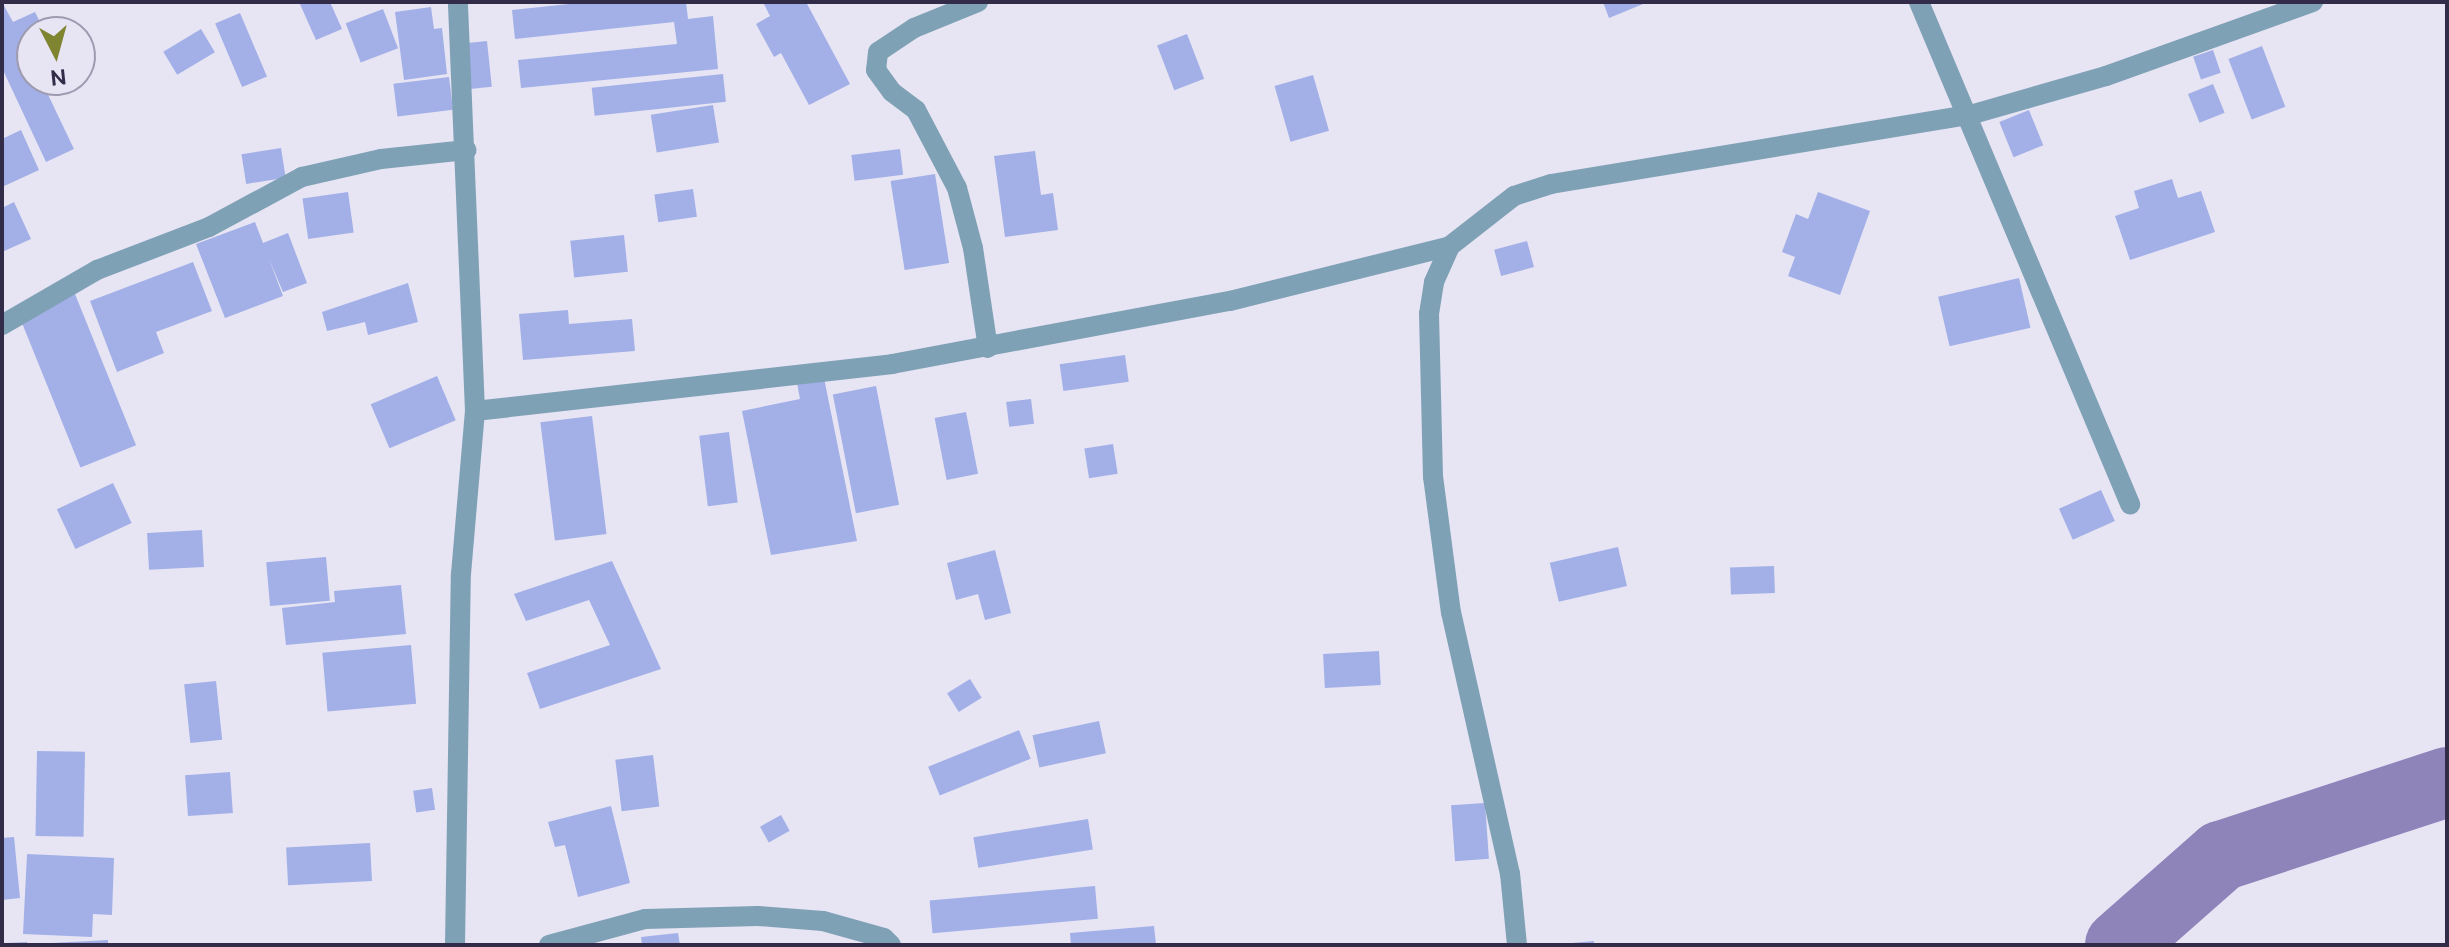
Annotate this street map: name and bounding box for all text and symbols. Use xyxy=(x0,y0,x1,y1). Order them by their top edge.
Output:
north arrow xyxy=(16,16,96,96)
text: N xyxy=(49,65,68,92)

